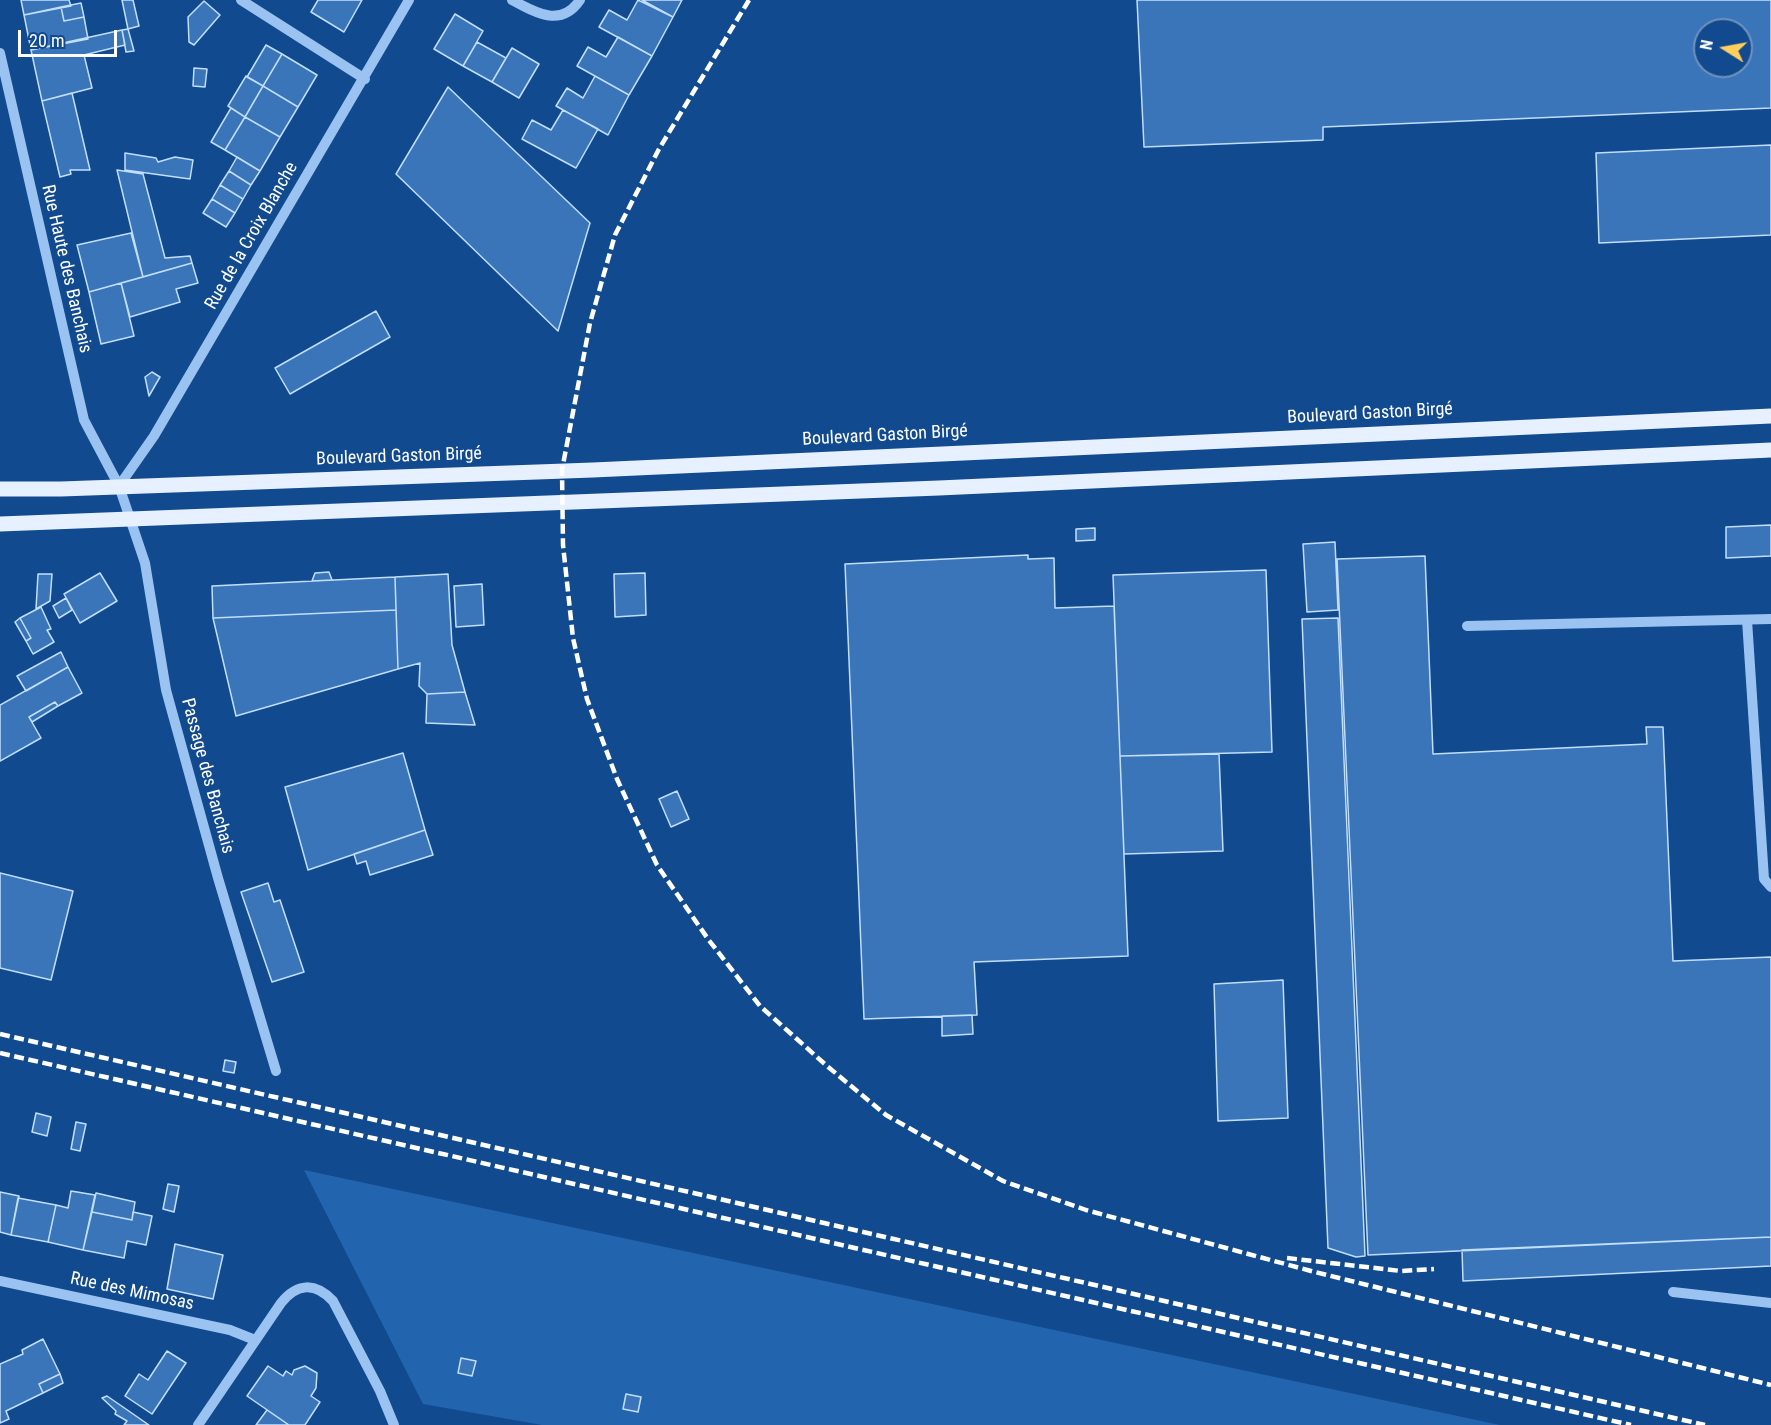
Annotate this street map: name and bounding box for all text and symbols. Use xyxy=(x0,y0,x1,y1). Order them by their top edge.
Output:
scale bar xyxy=(21,18,120,56)
north arrow xyxy=(1693,18,1753,78)
text: 20 m xyxy=(29,30,64,51)
text: N xyxy=(1697,38,1717,51)
street label: Rue de la Croix Blanche xyxy=(201,158,303,314)
street label: Rue Haute des Banchais xyxy=(36,183,96,355)
street label: Boulevard Gaston Birgé xyxy=(1287,399,1453,429)
street label: Boulevard Gaston Birgé xyxy=(802,421,968,451)
street label: Boulevard Gaston Birgé xyxy=(316,443,482,471)
street label: Passage des Banchais xyxy=(176,696,238,856)
street label: Rue des Mimosas xyxy=(68,1268,196,1316)

